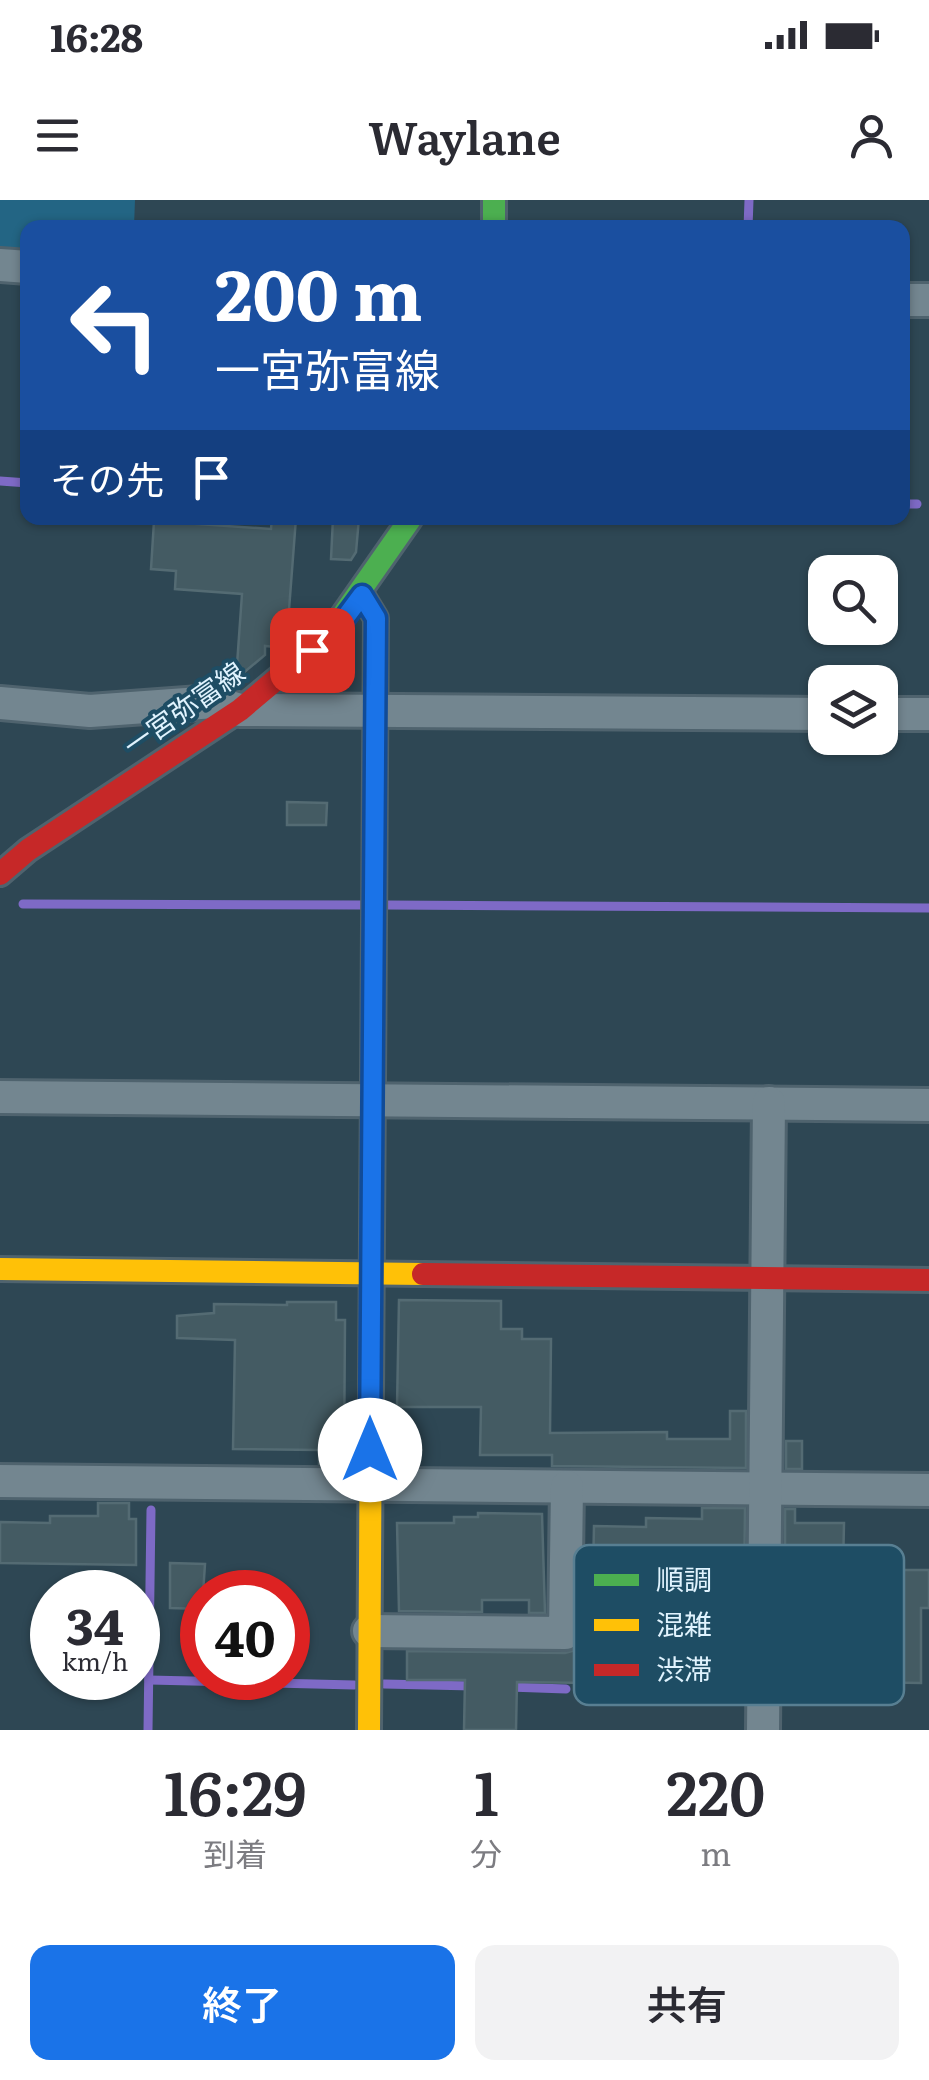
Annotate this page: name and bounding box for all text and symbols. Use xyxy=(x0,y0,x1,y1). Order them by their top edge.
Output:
text: 16:28 xyxy=(50,7,143,64)
text: Waylane xyxy=(368,102,561,169)
icon: menu xyxy=(30,108,85,163)
icon: person xyxy=(844,108,899,163)
text: 200 m xyxy=(215,239,423,343)
icon: left xyxy=(50,260,180,390)
text: 一宮弥富線 xyxy=(215,334,440,401)
text: その先 xyxy=(50,449,164,506)
icon: arrive xyxy=(184,450,239,505)
map controls xyxy=(808,555,898,755)
button: search xyxy=(808,555,898,645)
pin xyxy=(270,608,355,693)
icon: arrive xyxy=(285,623,340,678)
street label: 一宮弥富線 xyxy=(113,650,252,765)
button: layers xyxy=(808,665,898,755)
position arrow xyxy=(318,1398,422,1502)
legend xyxy=(574,1545,904,1705)
text: 順調 xyxy=(656,1557,712,1599)
speed limit sign: 40 xyxy=(180,1570,310,1700)
text: 34 xyxy=(66,1586,124,1660)
text: 混雑 xyxy=(656,1602,712,1644)
text: km/h xyxy=(62,1642,128,1679)
text: 渋滞 xyxy=(656,1647,712,1689)
text: 16:29 xyxy=(164,1745,307,1834)
text: 1 xyxy=(474,1745,499,1834)
text: 220 xyxy=(666,1745,765,1834)
text: 到着 xyxy=(203,1828,267,1876)
text: 分 xyxy=(470,1828,502,1876)
text: m xyxy=(700,1828,731,1876)
button: 終了 xyxy=(30,1945,455,2060)
button: 共有 xyxy=(475,1945,899,2060)

